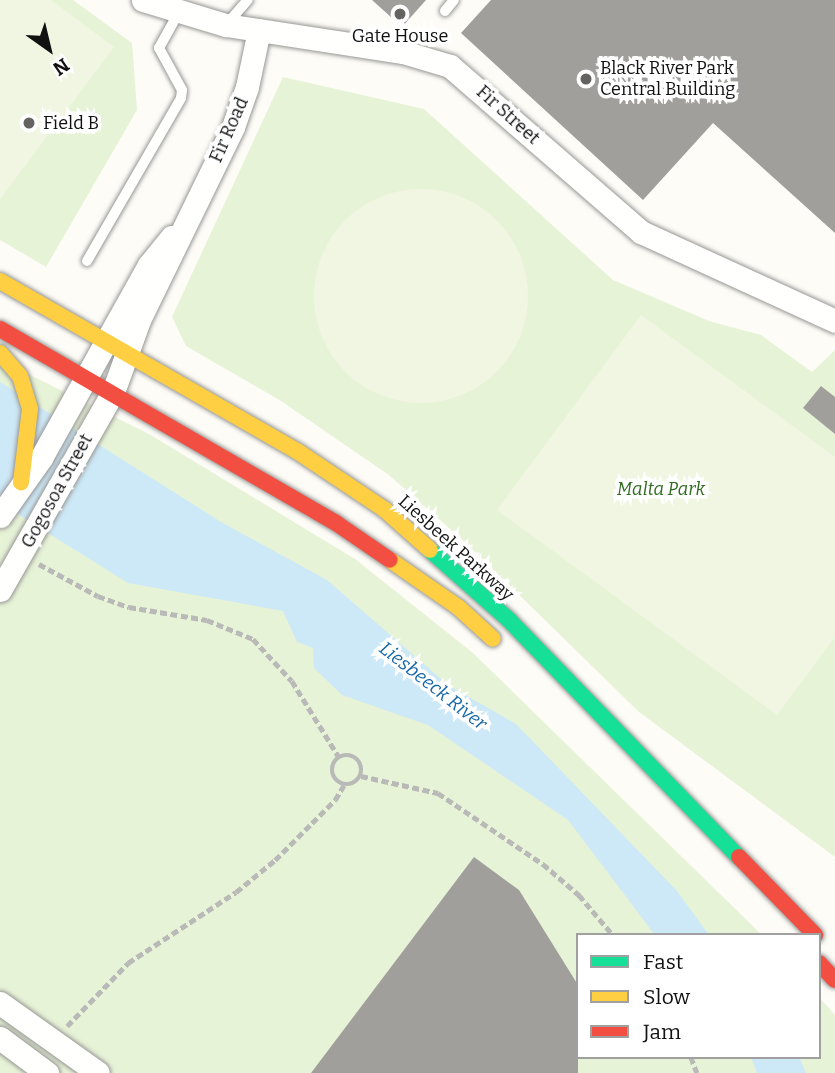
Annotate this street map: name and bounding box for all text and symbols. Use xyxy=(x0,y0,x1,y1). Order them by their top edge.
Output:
marker: Gate House xyxy=(392,6,408,22)
north arrow xyxy=(14,14,84,84)
place label: Gate House xyxy=(352,25,448,47)
text: N xyxy=(49,53,74,80)
place label: Black River Park Central Building xyxy=(600,58,735,100)
marker: Black River Park Central Building xyxy=(578,71,594,87)
street label: Fir Street xyxy=(472,81,544,149)
street label: Fir Road xyxy=(205,94,253,166)
place label: Field B xyxy=(43,112,99,134)
marker: Field B xyxy=(21,115,37,131)
street label: Gogosoa Street xyxy=(17,430,97,552)
park label: Malta Park xyxy=(617,478,705,500)
street label: Liesbeek Parkway xyxy=(394,490,518,606)
water label: Liesbeeck River xyxy=(375,637,491,735)
legend xyxy=(576,933,821,1059)
text: Fast xyxy=(643,949,683,975)
text: Slow xyxy=(643,984,690,1010)
text: Jam xyxy=(643,1019,681,1045)

